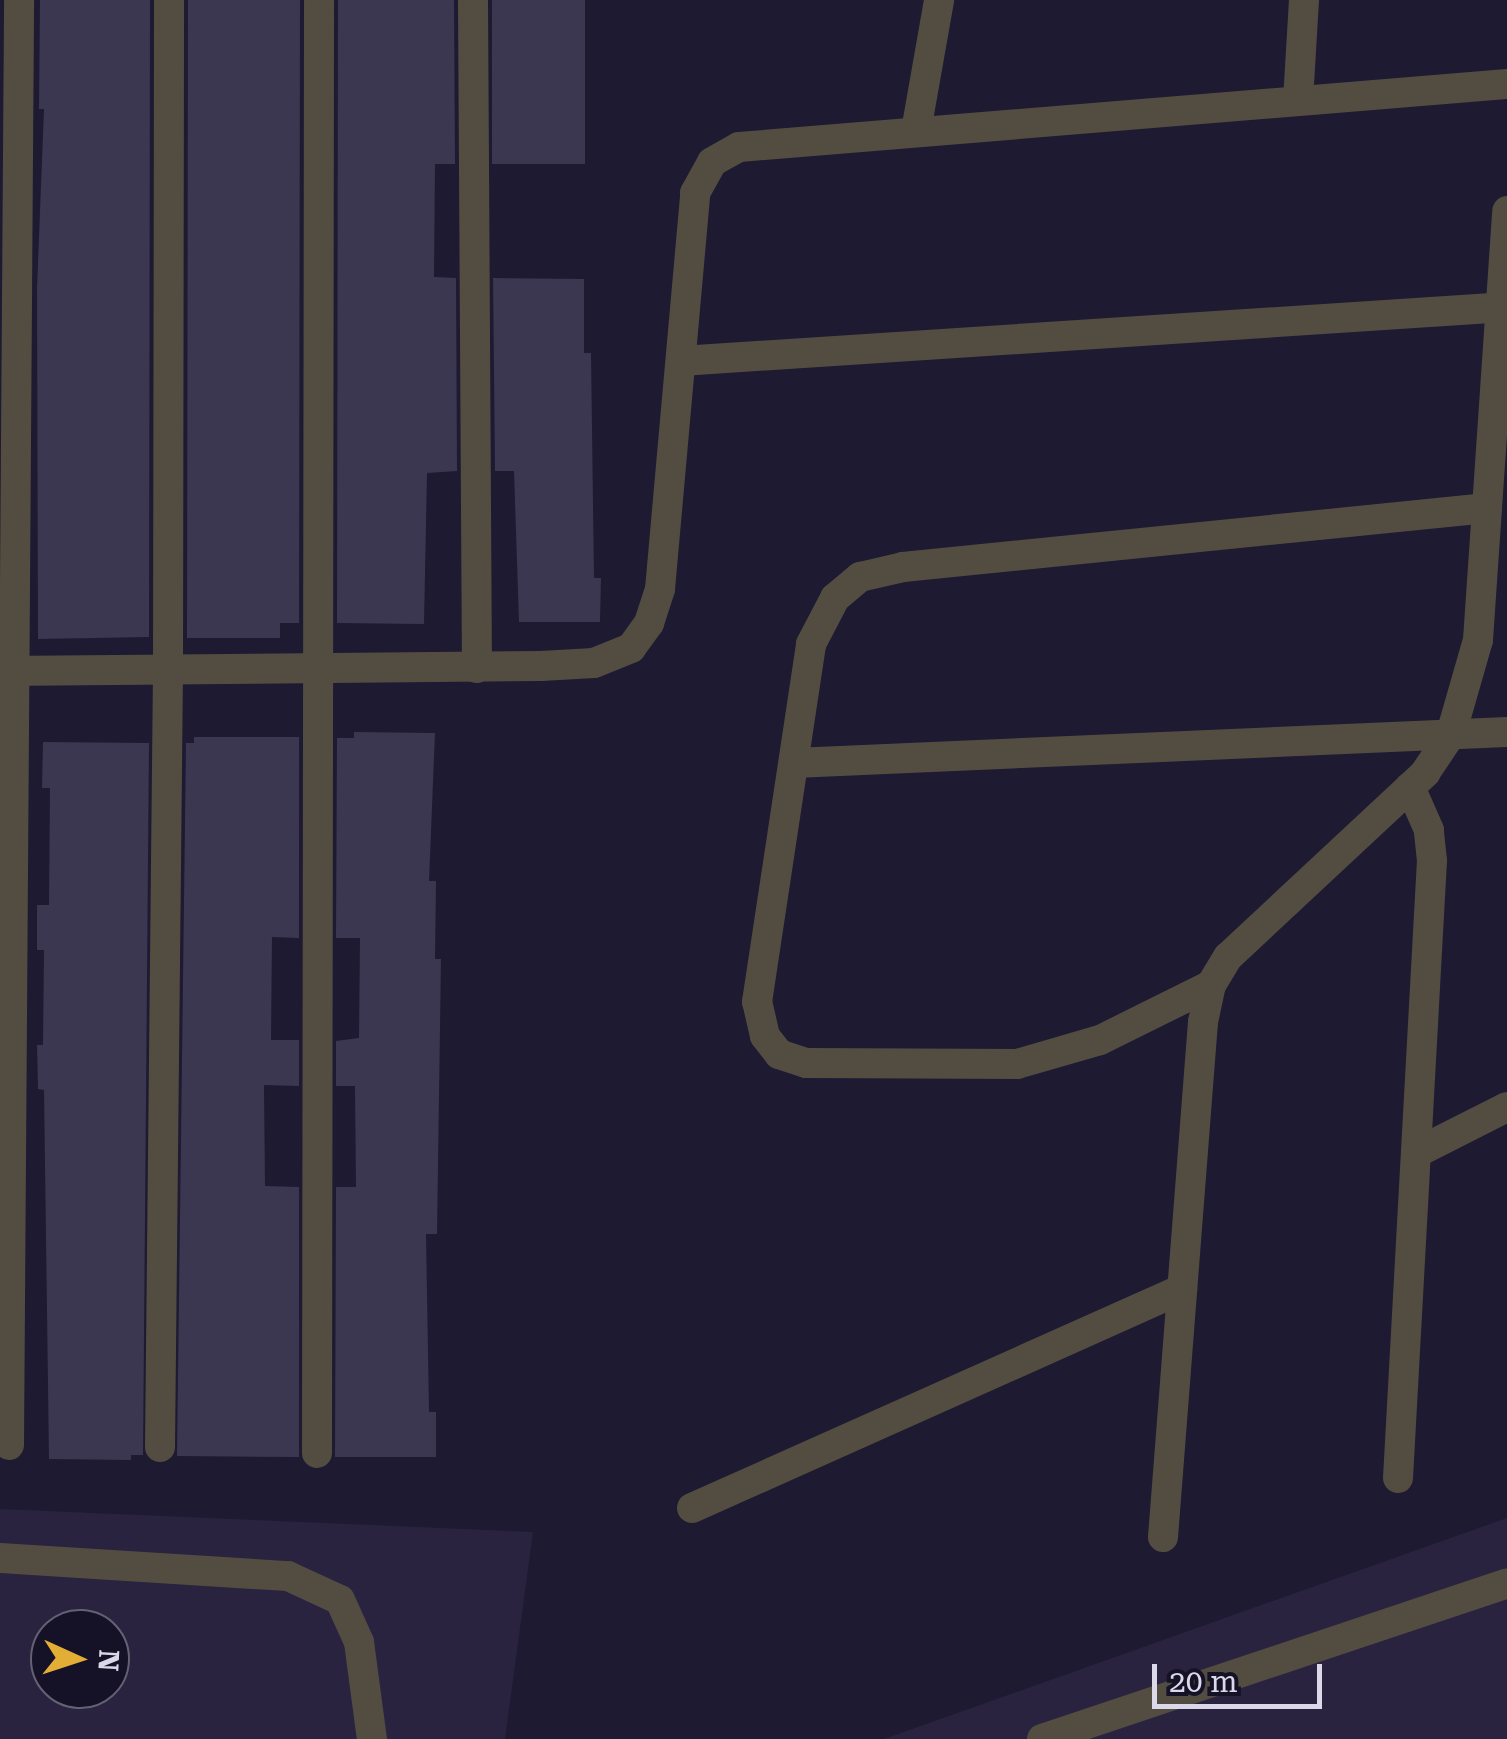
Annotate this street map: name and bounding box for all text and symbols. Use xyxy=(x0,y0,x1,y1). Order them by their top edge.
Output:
north arrow xyxy=(30,1609,130,1709)
scale bar xyxy=(1157,1644,1327,1706)
text: N xyxy=(91,1649,126,1672)
text: 20 m xyxy=(1169,1664,1238,1699)

